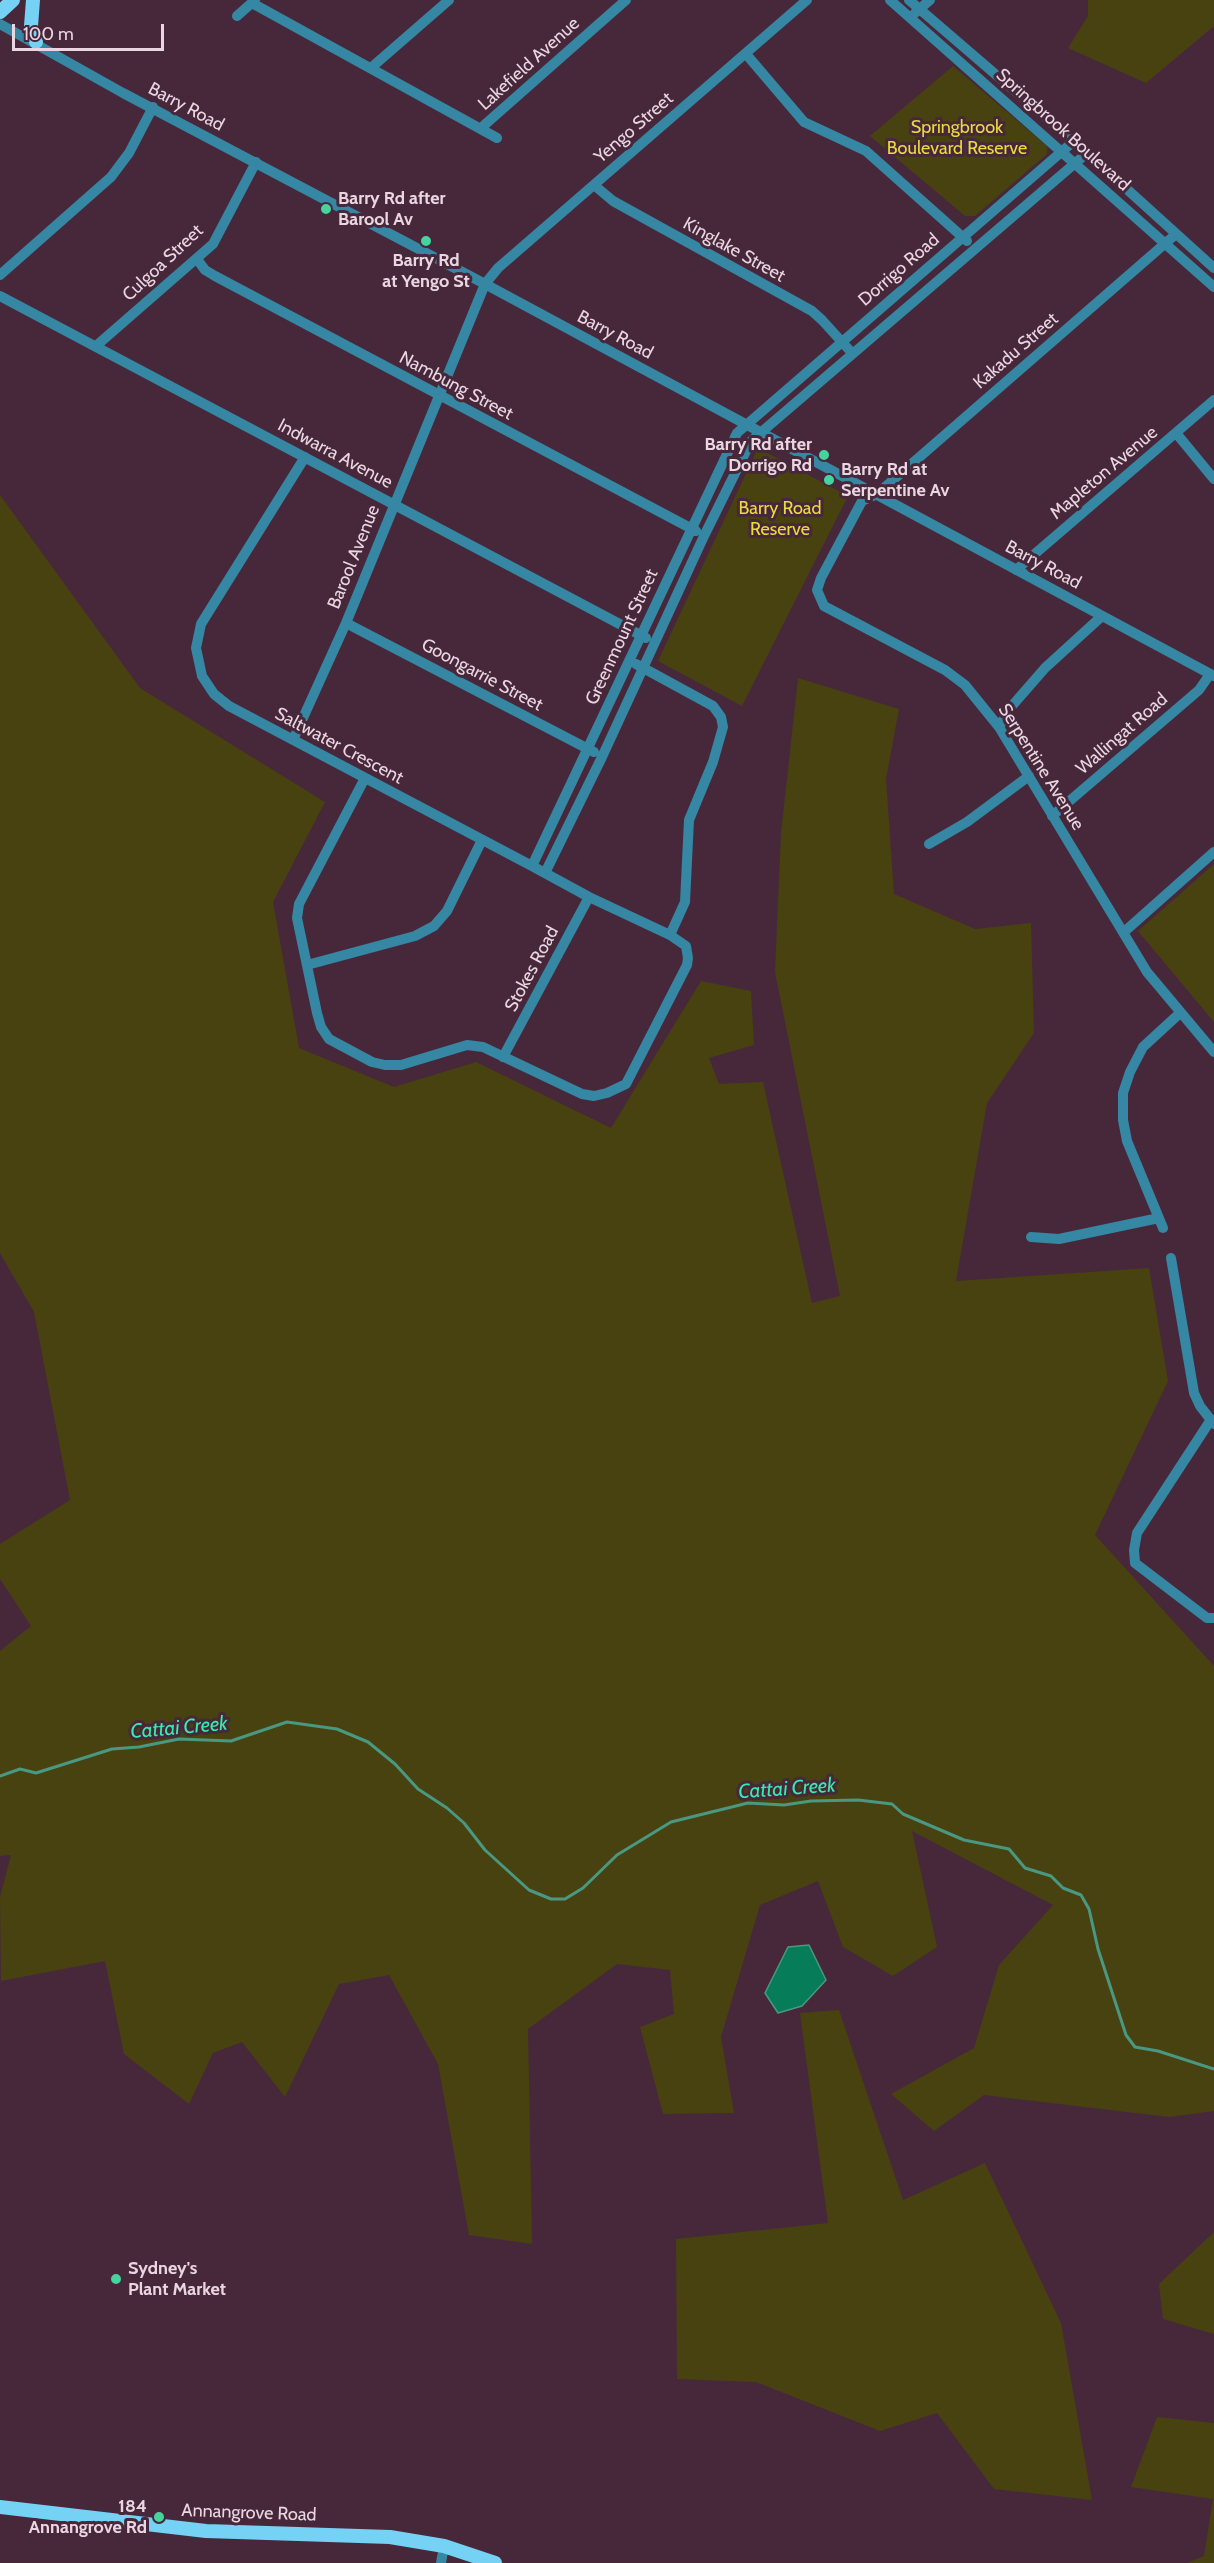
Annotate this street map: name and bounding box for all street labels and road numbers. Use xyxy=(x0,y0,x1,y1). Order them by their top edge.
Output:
street label: Lakefield Avenue xyxy=(474,13,584,115)
street label: Springbrook Boulevard xyxy=(992,64,1134,196)
street label: Barry Road xyxy=(144,78,228,136)
street label: Yengo Street xyxy=(590,88,678,168)
street label: Kinglake Street xyxy=(679,213,789,287)
street label: Culgoa Street xyxy=(118,220,208,306)
street label: Dorrigo Road xyxy=(854,229,944,311)
street label: Barry Road xyxy=(573,306,657,364)
street label: Kakadu Street xyxy=(969,308,1063,394)
street label: Nambung Street xyxy=(395,347,517,425)
street label: Indwarra Avenue xyxy=(274,415,396,493)
street label: Mapleton Avenue xyxy=(1046,422,1162,524)
street label: Barool Avenue xyxy=(323,502,385,612)
street label: Barry Road xyxy=(1001,536,1085,594)
street label: Greenmount Street xyxy=(581,566,663,708)
street label: Goongarrie Street xyxy=(418,634,546,716)
street label: Wallingat Road xyxy=(1072,688,1172,780)
street label: Serpentine Avenue xyxy=(993,700,1089,834)
street label: Saltwater Crescent xyxy=(271,703,407,789)
street label: Stokes Road xyxy=(501,923,563,1015)
street label: Annangrove Road xyxy=(181,2500,317,2526)

